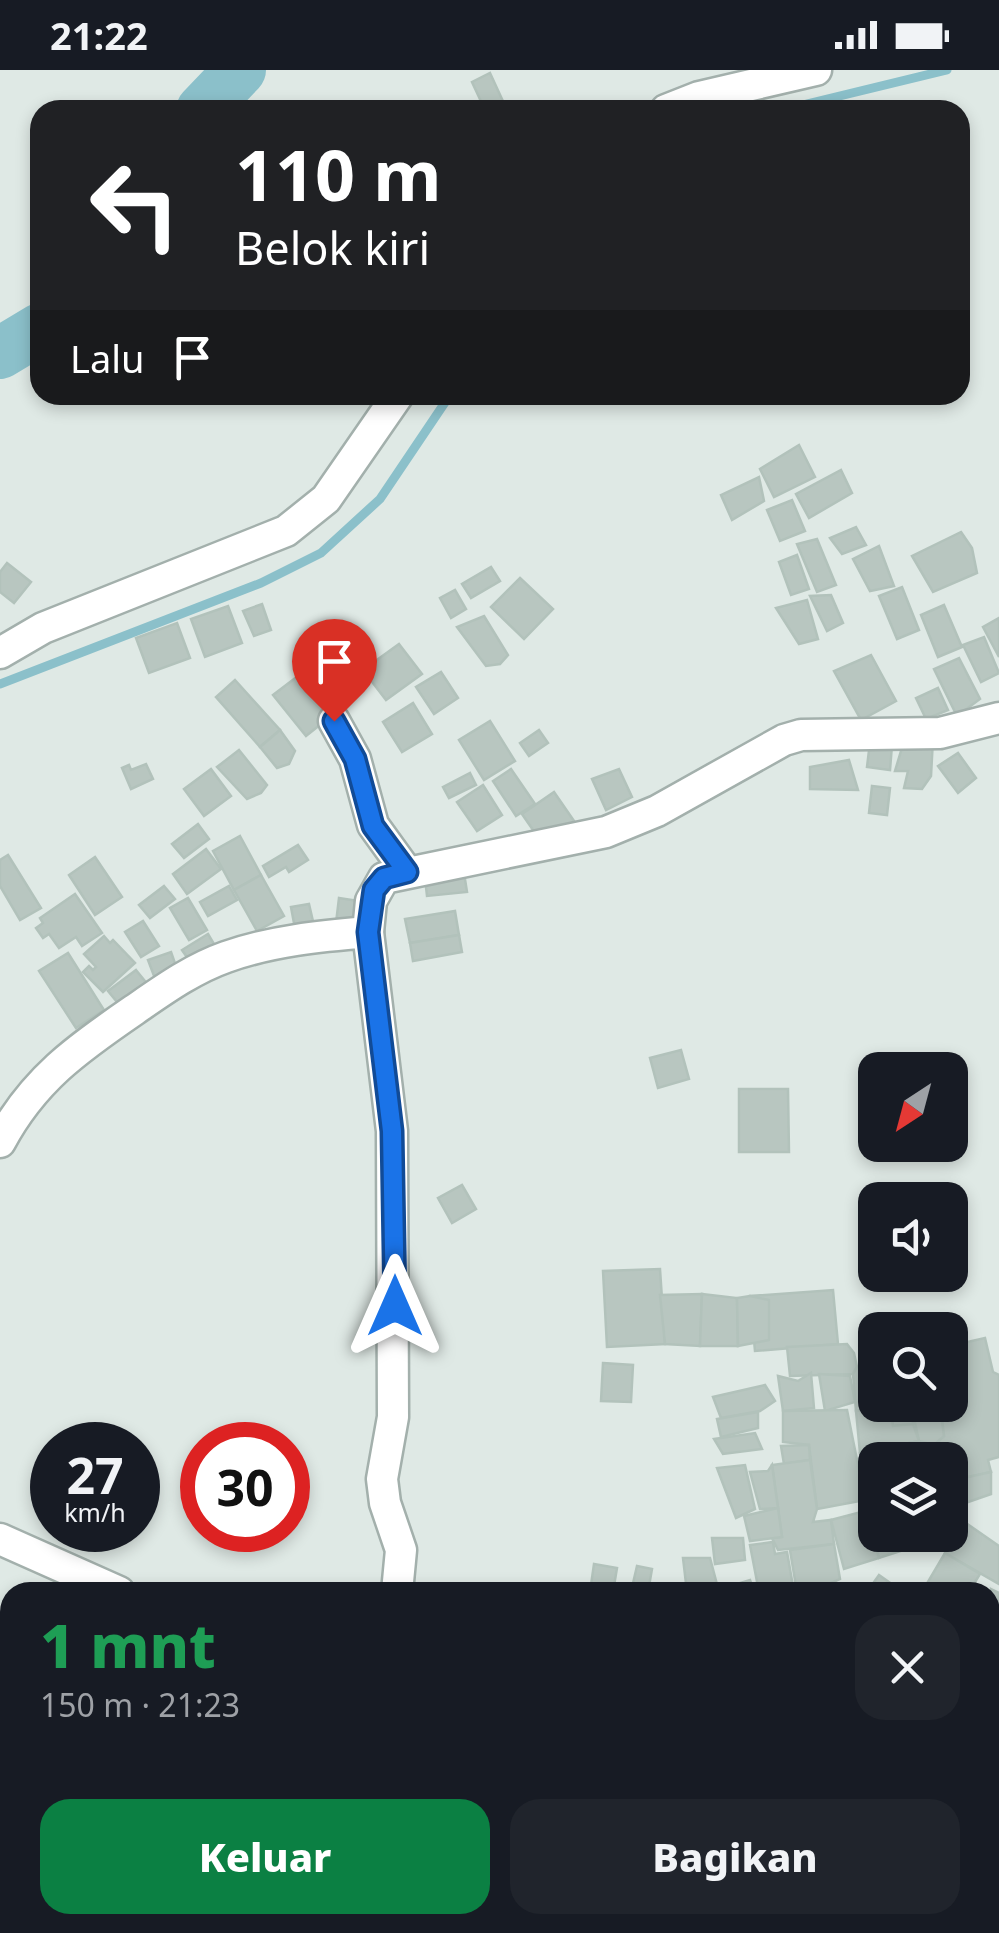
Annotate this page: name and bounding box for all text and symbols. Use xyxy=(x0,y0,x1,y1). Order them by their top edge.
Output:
text: 21:22 xyxy=(50,9,148,61)
text: 110 m xyxy=(235,126,442,222)
icon: left xyxy=(70,140,200,270)
text: Belok kiri xyxy=(235,217,430,278)
icon: arrive xyxy=(165,330,220,385)
text: Lalu xyxy=(70,332,145,384)
pin xyxy=(292,619,377,722)
icon: arrive xyxy=(307,634,362,689)
north arrow xyxy=(858,1052,968,1162)
map controls xyxy=(858,1052,968,1552)
button: sound xyxy=(858,1182,968,1292)
position arrow xyxy=(343,1254,447,1358)
button: search xyxy=(858,1312,968,1422)
speed limit sign: 30 xyxy=(180,1422,310,1552)
text: 27 xyxy=(66,1441,124,1509)
button: layers xyxy=(858,1442,968,1552)
text: km/h xyxy=(64,1495,126,1529)
text: 1 mnt xyxy=(40,1604,216,1686)
button: close xyxy=(855,1615,960,1720)
text: 150 m · 21:23 xyxy=(40,1683,240,1726)
button: Keluar xyxy=(40,1799,490,1914)
button: Bagikan xyxy=(510,1799,960,1914)

